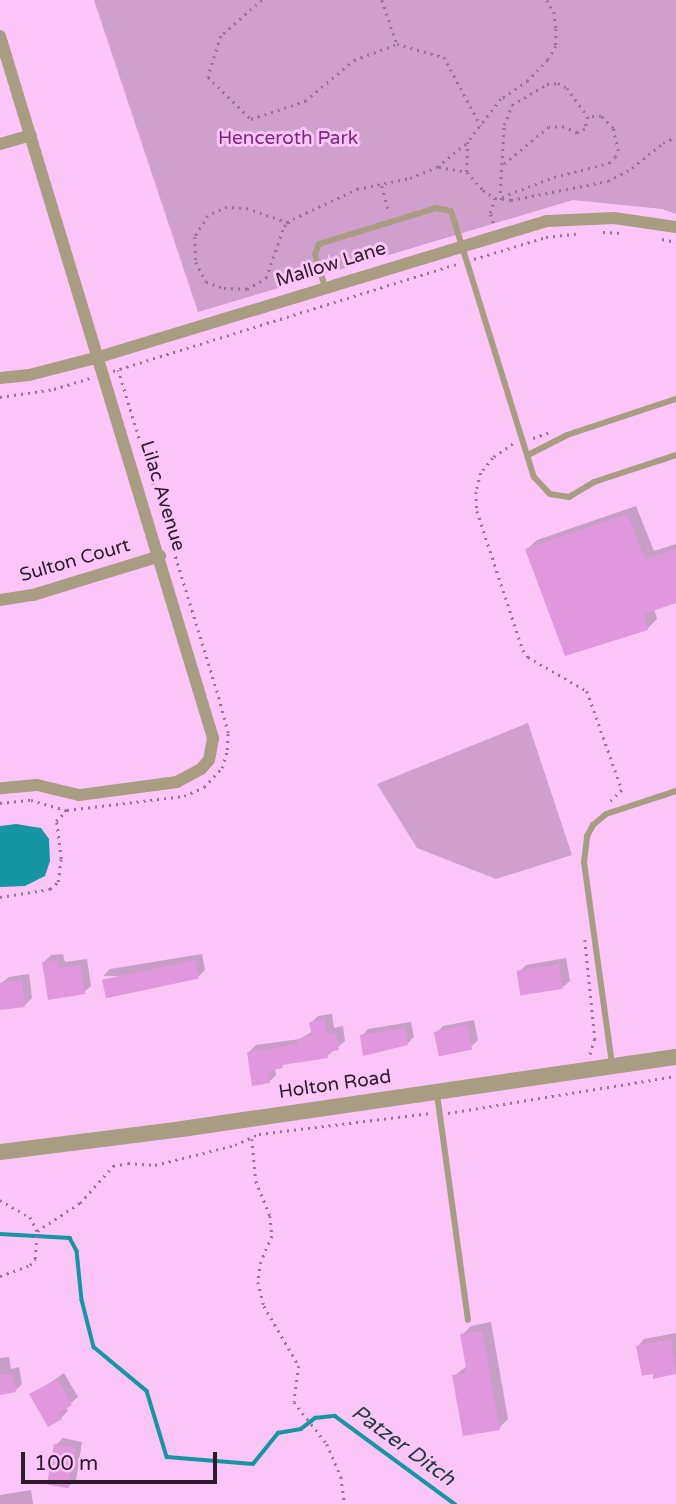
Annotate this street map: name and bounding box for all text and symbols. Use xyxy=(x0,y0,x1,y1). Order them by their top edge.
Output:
park label: Henceroth Park xyxy=(218,128,358,150)
street label: Mallow Lane xyxy=(273,237,389,293)
street label: Lilac Avenue xyxy=(134,438,190,554)
street label: Sulton Court xyxy=(17,534,133,588)
street label: Holton Road xyxy=(277,1066,393,1104)
water label: Patzer Ditch xyxy=(346,1400,460,1492)
scale bar xyxy=(24,1438,220,1482)
text: 100 m xyxy=(34,1451,98,1476)

